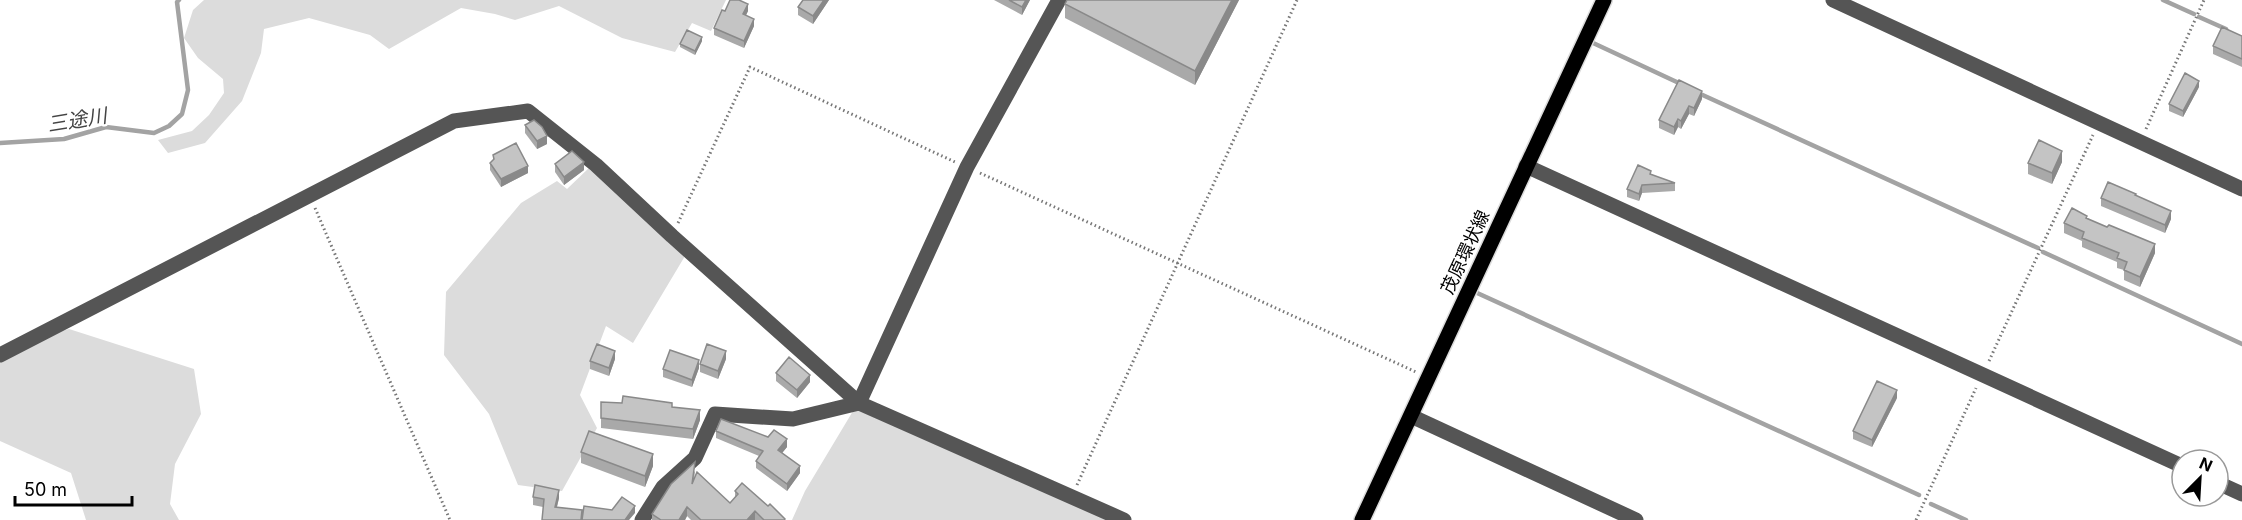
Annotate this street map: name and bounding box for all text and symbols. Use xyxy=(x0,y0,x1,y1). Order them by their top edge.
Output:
water label: 三途川 xyxy=(45,103,110,137)
street label: 茂原環状線 xyxy=(1436,207,1494,297)
north arrow xyxy=(2170,448,2230,508)
text: N xyxy=(2196,453,2216,476)
scale bar xyxy=(15,469,132,507)
text: 50 m xyxy=(24,479,67,500)

